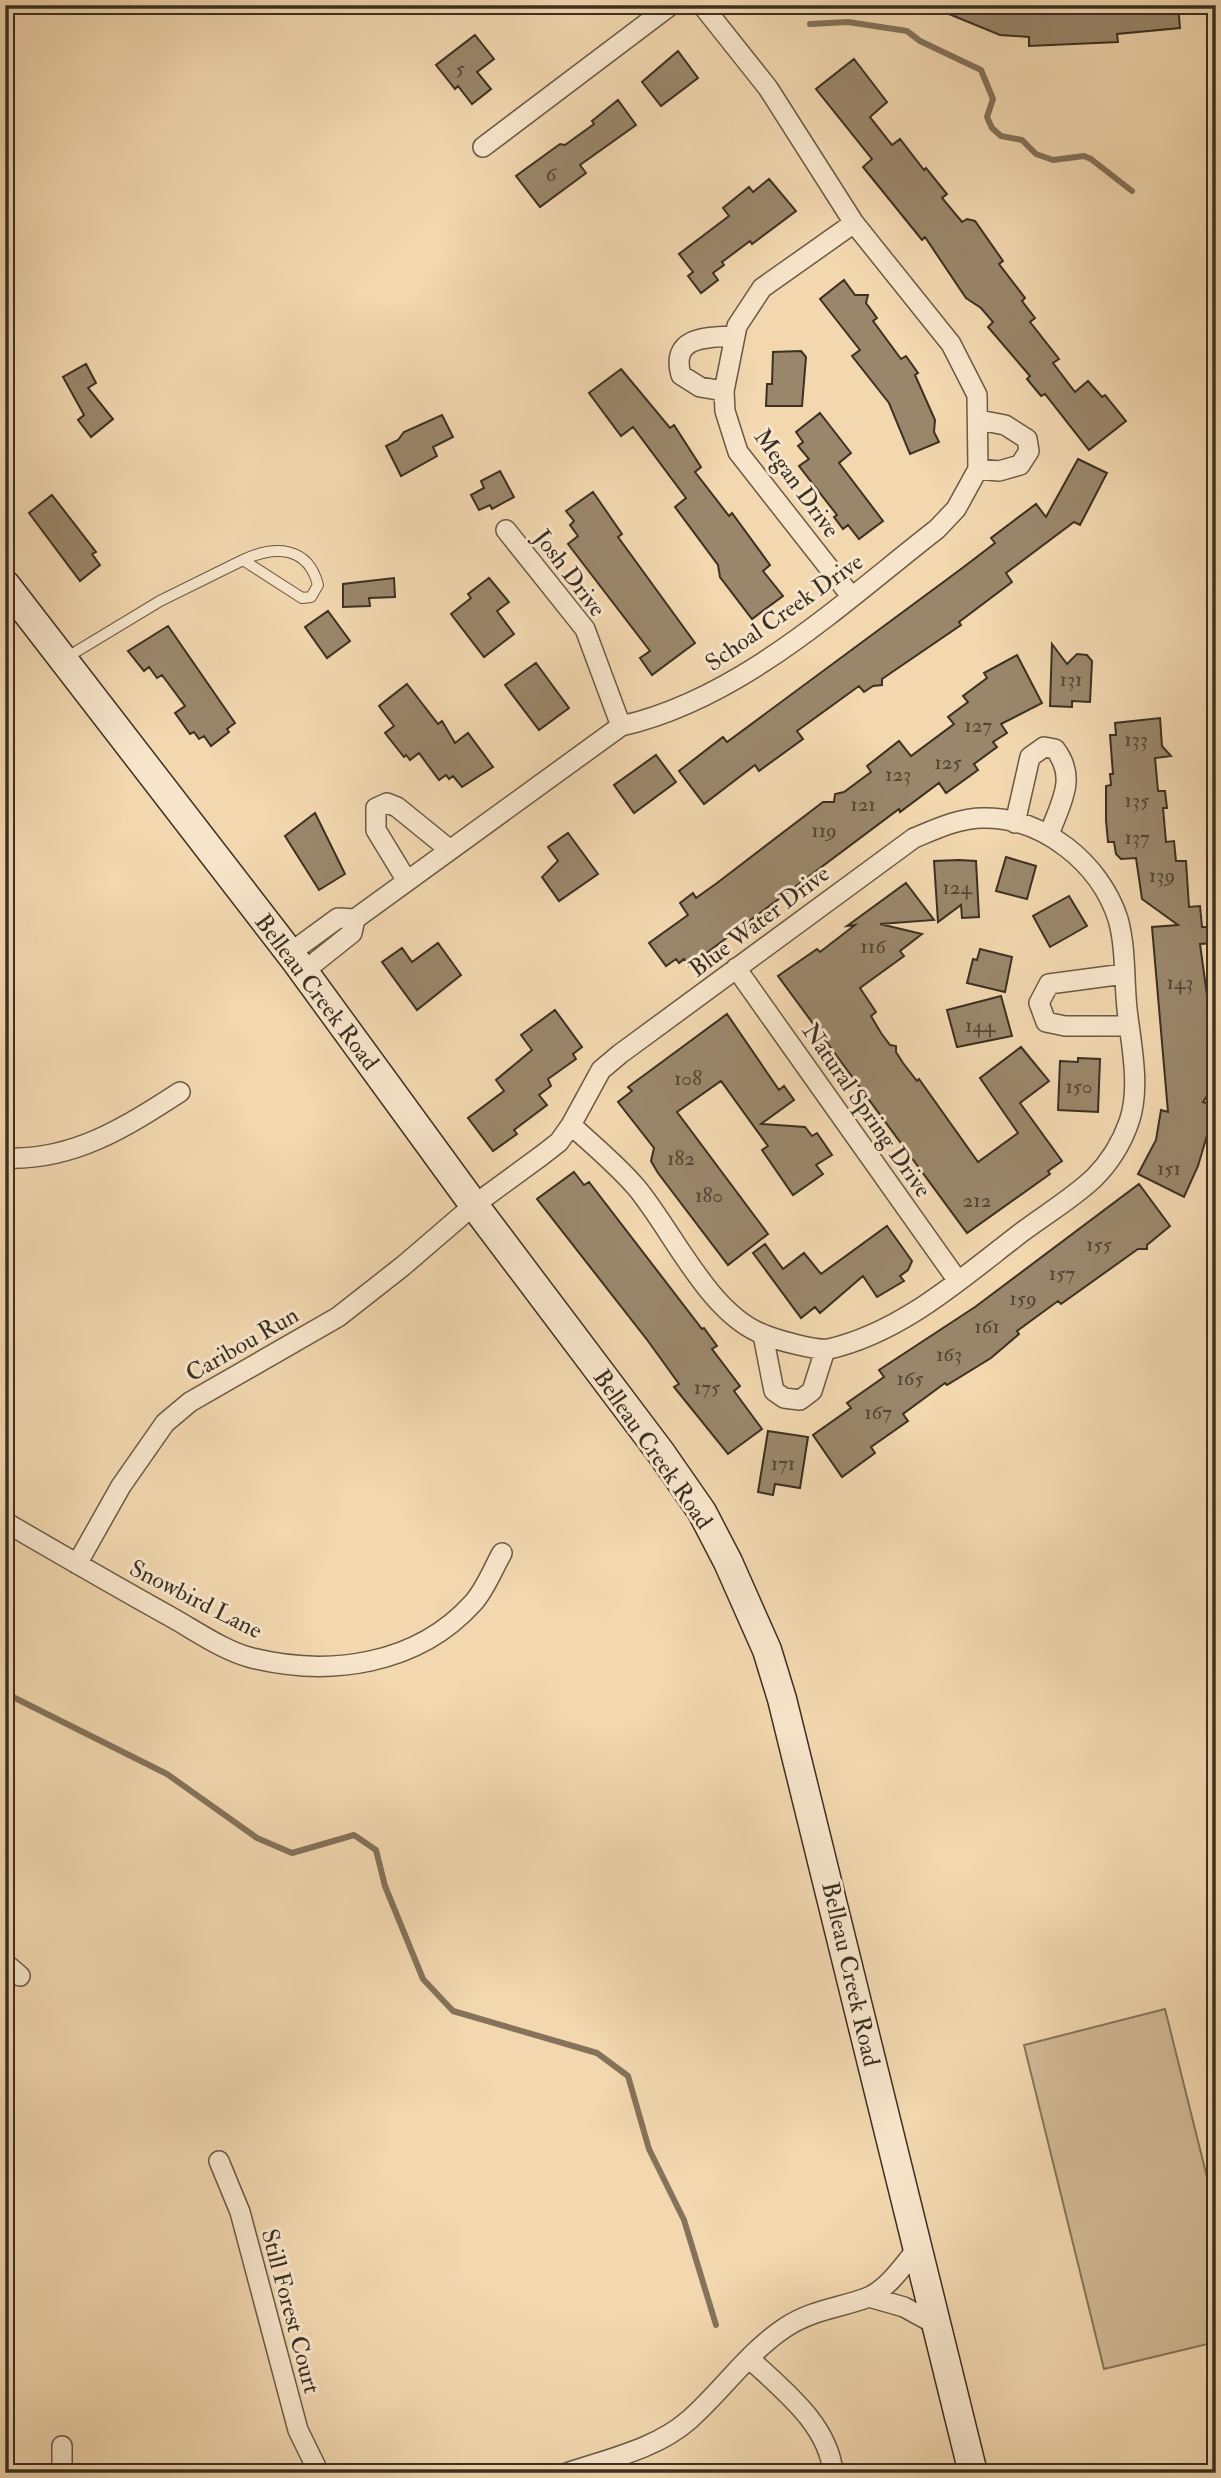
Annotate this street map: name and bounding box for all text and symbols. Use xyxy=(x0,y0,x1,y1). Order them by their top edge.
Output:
house number: 5 xyxy=(455,55,465,82)
house number: 6 xyxy=(546,161,558,188)
street label: Megan Drive xyxy=(747,423,846,544)
street label: Josh Drive xyxy=(526,523,613,623)
street label: Schoal Creek Drive xyxy=(699,546,869,678)
house number: 131 xyxy=(1059,666,1083,693)
house number: 127 xyxy=(964,712,992,739)
house number: 133 xyxy=(1124,726,1148,753)
house number: 125 xyxy=(934,749,962,776)
house number: 123 xyxy=(885,761,911,788)
house number: 135 xyxy=(1125,787,1150,814)
house number: 121 xyxy=(850,791,876,818)
house number: 119 xyxy=(811,817,837,844)
house number: 137 xyxy=(1124,824,1150,851)
street label: Blue Water Drive xyxy=(683,858,836,984)
house number: 139 xyxy=(1149,862,1175,889)
house number: 124 xyxy=(942,874,973,901)
street label: Belleau Creek Road xyxy=(248,908,386,1077)
house number: 116 xyxy=(860,933,887,960)
house number: 143 xyxy=(1167,969,1193,996)
house number: 144 xyxy=(965,1012,997,1039)
street label: Natural Spring Drive xyxy=(795,1017,938,1204)
house number: 108 xyxy=(674,1065,702,1092)
house number: 150 xyxy=(1065,1073,1093,1100)
house number: 182 xyxy=(667,1145,695,1172)
house number: 151 xyxy=(1157,1155,1181,1182)
house number: 180 xyxy=(695,1182,723,1209)
house number: 212 xyxy=(963,1187,991,1214)
house number: 155 xyxy=(1086,1231,1113,1258)
house number: 157 xyxy=(1049,1260,1076,1287)
house number: 159 xyxy=(1009,1285,1037,1312)
street label: Caribou Run xyxy=(180,1300,304,1389)
house number: 161 xyxy=(974,1313,1000,1340)
house number: 163 xyxy=(936,1341,962,1368)
street label: Belleau Creek Road xyxy=(586,1363,719,1535)
house number: 165 xyxy=(896,1365,924,1392)
house number: 175 xyxy=(694,1374,721,1401)
house number: 167 xyxy=(864,1399,892,1426)
house number: 171 xyxy=(771,1450,795,1477)
street label: Snowbird Lane xyxy=(124,1553,268,1646)
street label: Belleau Creek Road xyxy=(814,1879,887,2070)
street label: Still Forest Court xyxy=(254,2225,327,2397)

